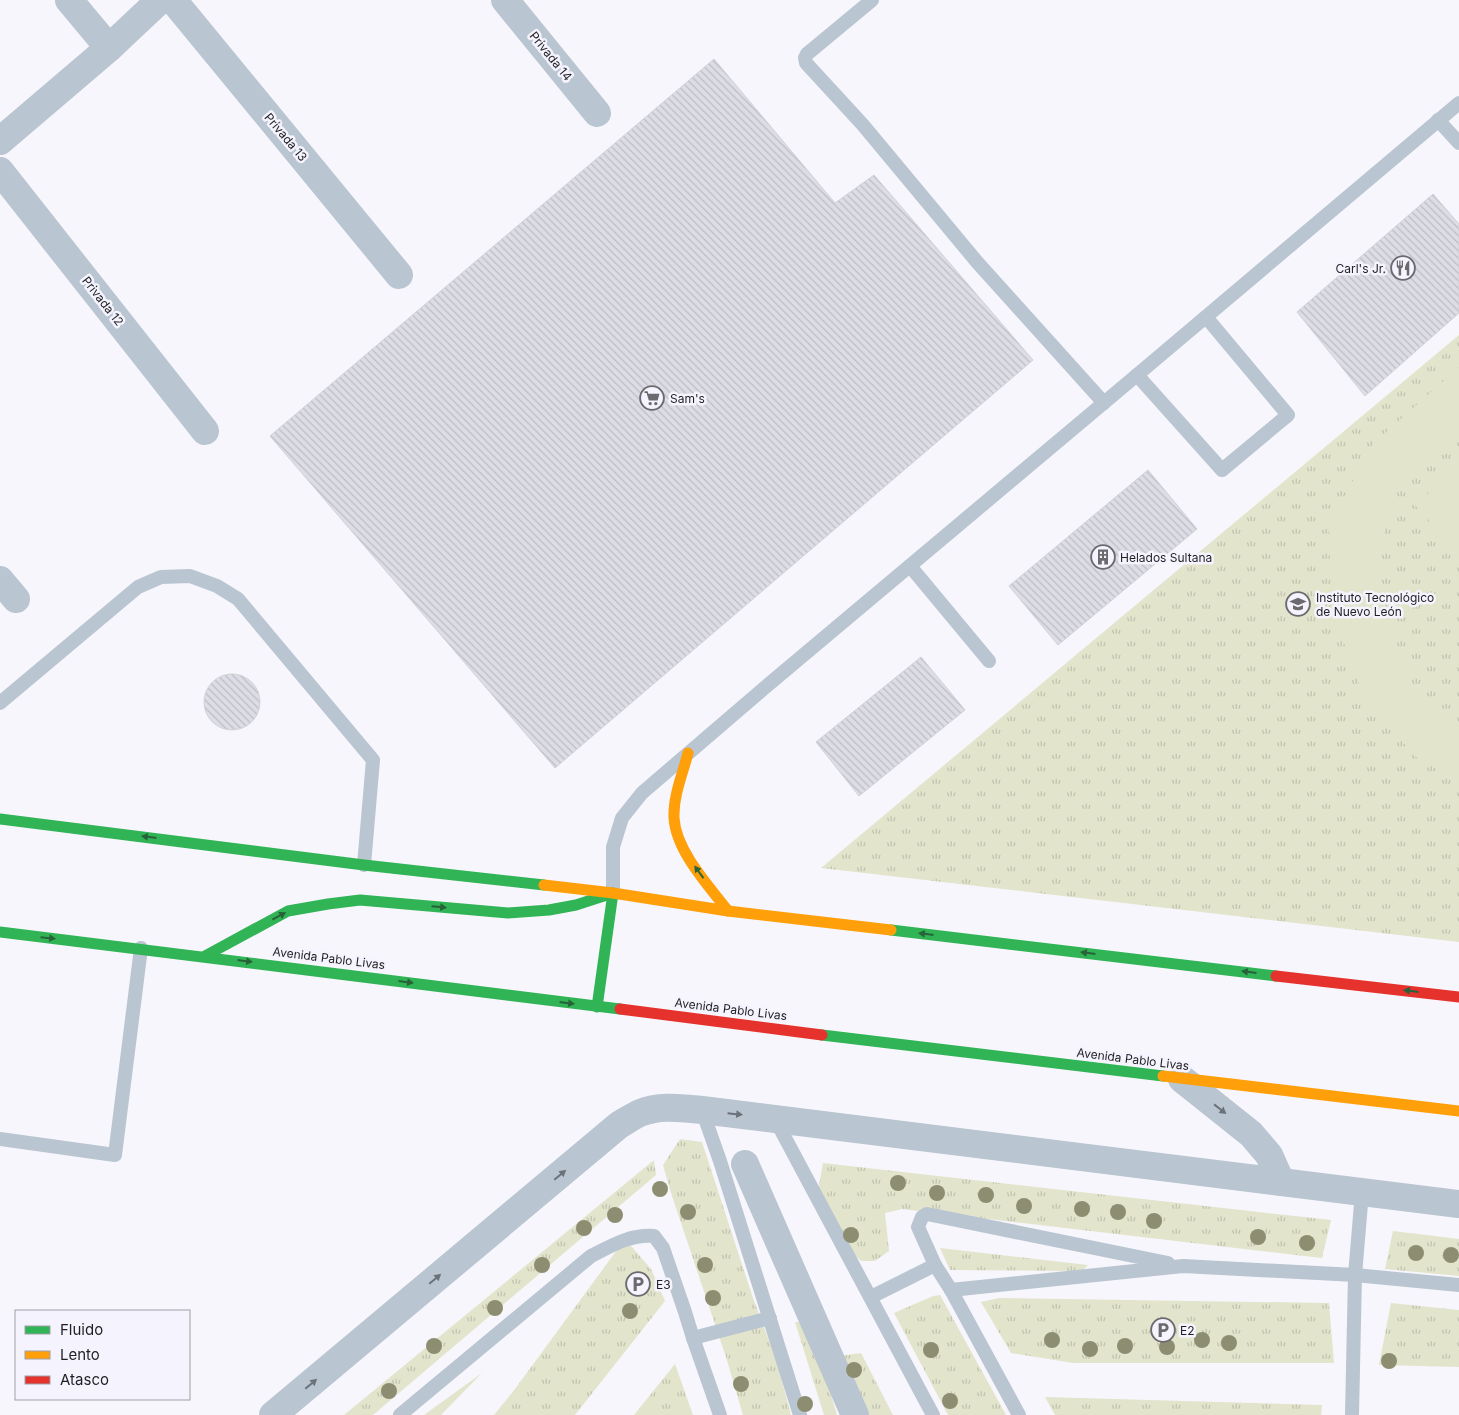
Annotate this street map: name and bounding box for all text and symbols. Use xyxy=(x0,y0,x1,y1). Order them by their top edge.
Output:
street label: Privada 14 xyxy=(527,28,575,84)
street label: Privada 13 xyxy=(261,110,311,164)
restaurant icon: Carl's Jr. xyxy=(1390,255,1416,281)
place label: Carl's Jr. xyxy=(1336,261,1386,276)
street label: Privada 12 xyxy=(79,273,127,329)
supermarket icon: Sam's xyxy=(639,385,665,411)
place label: Sam's xyxy=(670,391,705,406)
building icon: Helados Sultana xyxy=(1090,544,1116,570)
place label: Helados Sultana xyxy=(1120,550,1212,565)
place label: Instituto Tecnológico de Nuevo León xyxy=(1316,590,1434,619)
school or university icon: Instituto Tecnológico de Nuevo León xyxy=(1285,591,1311,617)
one-way arrow xyxy=(141,833,157,841)
one-way arrow xyxy=(694,865,704,879)
one-way arrow xyxy=(431,903,447,911)
one-way arrow xyxy=(271,912,286,920)
one-way arrow xyxy=(918,930,934,938)
one-way arrow xyxy=(41,934,57,942)
street label: Avenida Pablo Livas xyxy=(272,944,386,972)
one-way arrow xyxy=(1080,949,1096,957)
one-way arrow xyxy=(237,957,253,965)
one-way arrow xyxy=(1241,968,1257,976)
one-way arrow xyxy=(398,978,414,986)
one-way arrow xyxy=(1402,987,1418,995)
street label: Avenida Pablo Livas xyxy=(674,995,788,1023)
one-way arrow xyxy=(559,999,575,1007)
street label: Avenida Pablo Livas xyxy=(1076,1045,1190,1073)
one-way arrow xyxy=(1213,1104,1226,1115)
one-way arrow xyxy=(727,1110,743,1118)
one-way arrow xyxy=(553,1170,566,1181)
parking icon: E3 xyxy=(625,1271,651,1297)
one-way arrow xyxy=(428,1274,441,1285)
place label: E3 xyxy=(656,1277,671,1292)
legend xyxy=(15,1310,190,1400)
parking icon: E2 xyxy=(1150,1317,1176,1343)
text: Fluido xyxy=(60,1320,103,1339)
place label: E2 xyxy=(1180,1323,1195,1338)
text: Lento xyxy=(60,1345,100,1364)
text: Atasco xyxy=(60,1370,109,1389)
one-way arrow xyxy=(304,1378,317,1389)

